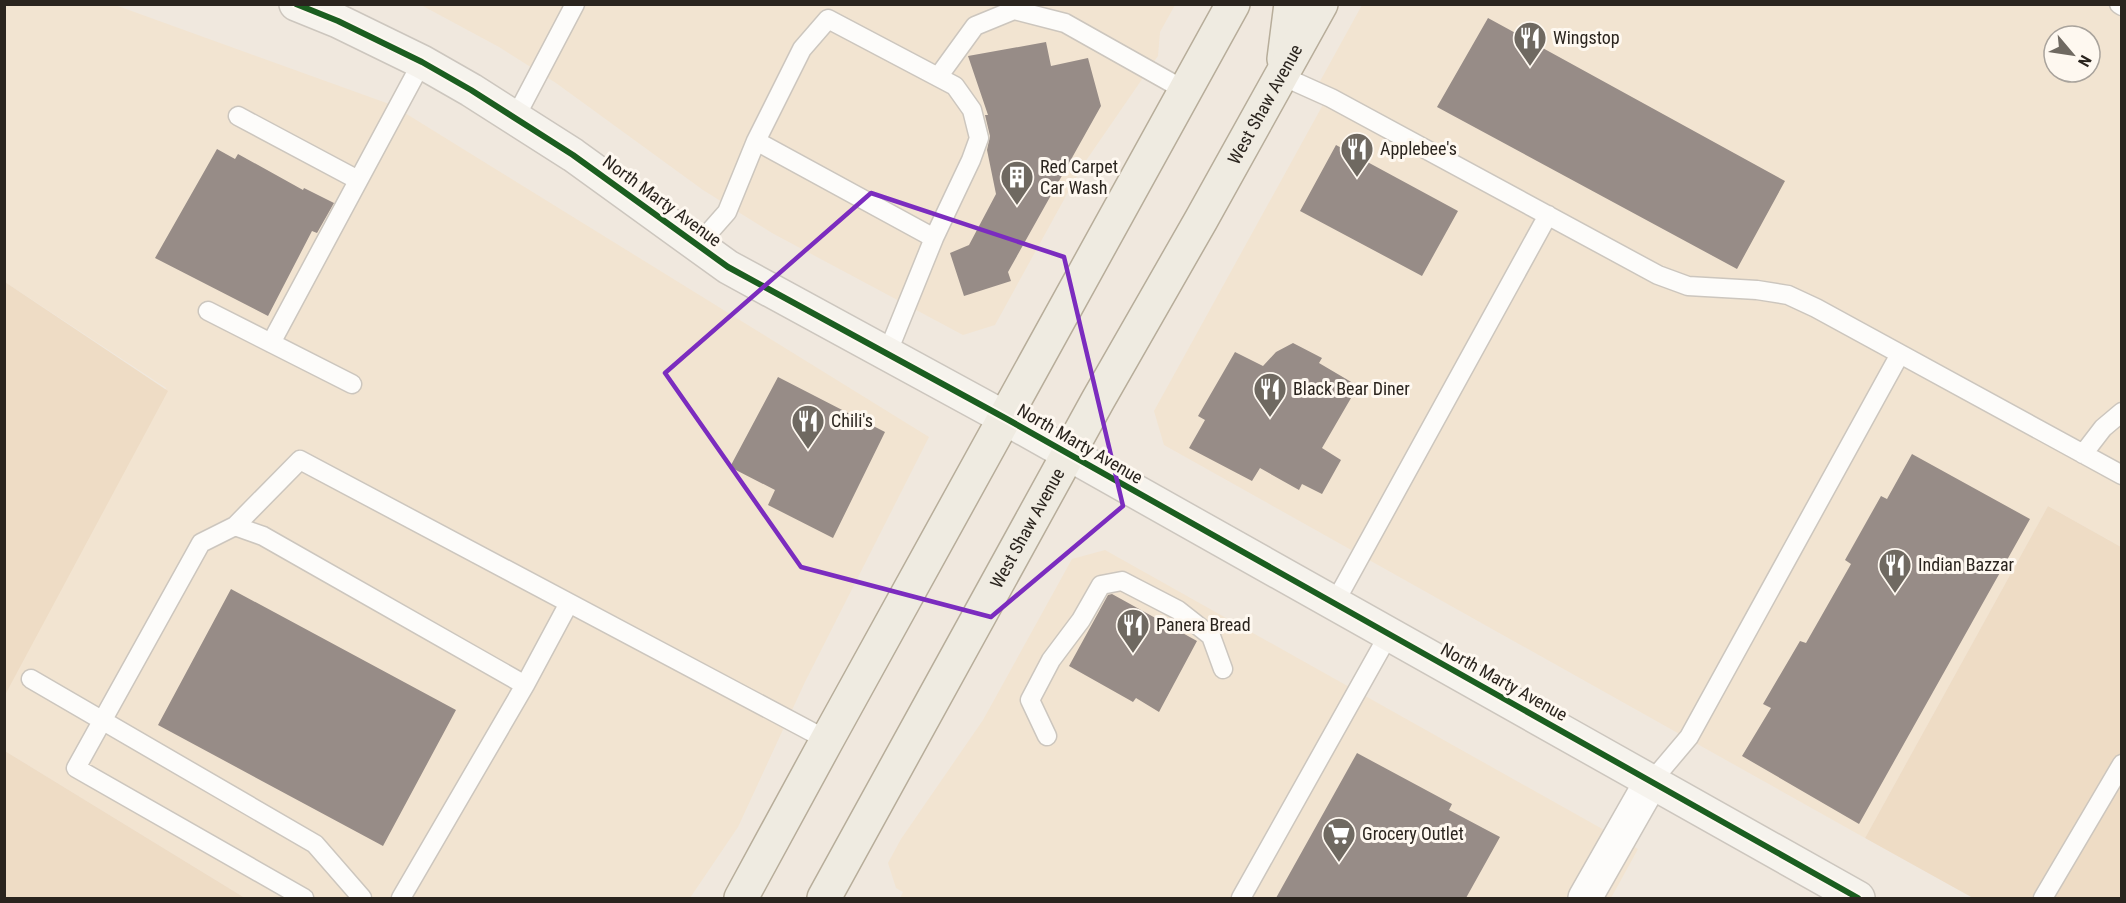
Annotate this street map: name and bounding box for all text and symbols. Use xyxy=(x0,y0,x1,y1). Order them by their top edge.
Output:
restaurant icon: Wingstop xyxy=(1512,20,1548,67)
north arrow xyxy=(2042,24,2102,84)
place label: Wingstop xyxy=(1553,27,1620,48)
street label: West Shaw Avenue xyxy=(1223,41,1306,168)
text: N xyxy=(2074,52,2095,70)
restaurant icon: Applebee's xyxy=(1339,131,1375,178)
place label: Applebee's xyxy=(1380,138,1457,159)
street label: North Marty Avenue xyxy=(599,151,726,251)
place label: Red Carpet Car Wash xyxy=(1040,156,1118,198)
building icon: Red Carpet Car Wash xyxy=(999,159,1035,206)
restaurant icon: Black Bear Diner xyxy=(1252,371,1288,418)
place label: Black Bear Diner xyxy=(1293,378,1410,399)
street label: North Marty Avenue xyxy=(1014,399,1147,488)
restaurant icon: Chili's xyxy=(790,403,826,450)
place label: Chili's xyxy=(831,410,873,431)
street label: West Shaw Avenue xyxy=(986,464,1068,592)
restaurant icon: Indian Bazzar xyxy=(1877,547,1913,594)
place label: Indian Bazzar xyxy=(1918,554,2015,575)
restaurant icon: Panera Bread xyxy=(1115,607,1151,654)
place label: Panera Bread xyxy=(1156,614,1251,635)
street label: North Marty Avenue xyxy=(1437,638,1571,725)
supermarket icon: Grocery Outlet xyxy=(1321,816,1357,863)
place label: Grocery Outlet xyxy=(1362,823,1464,844)

